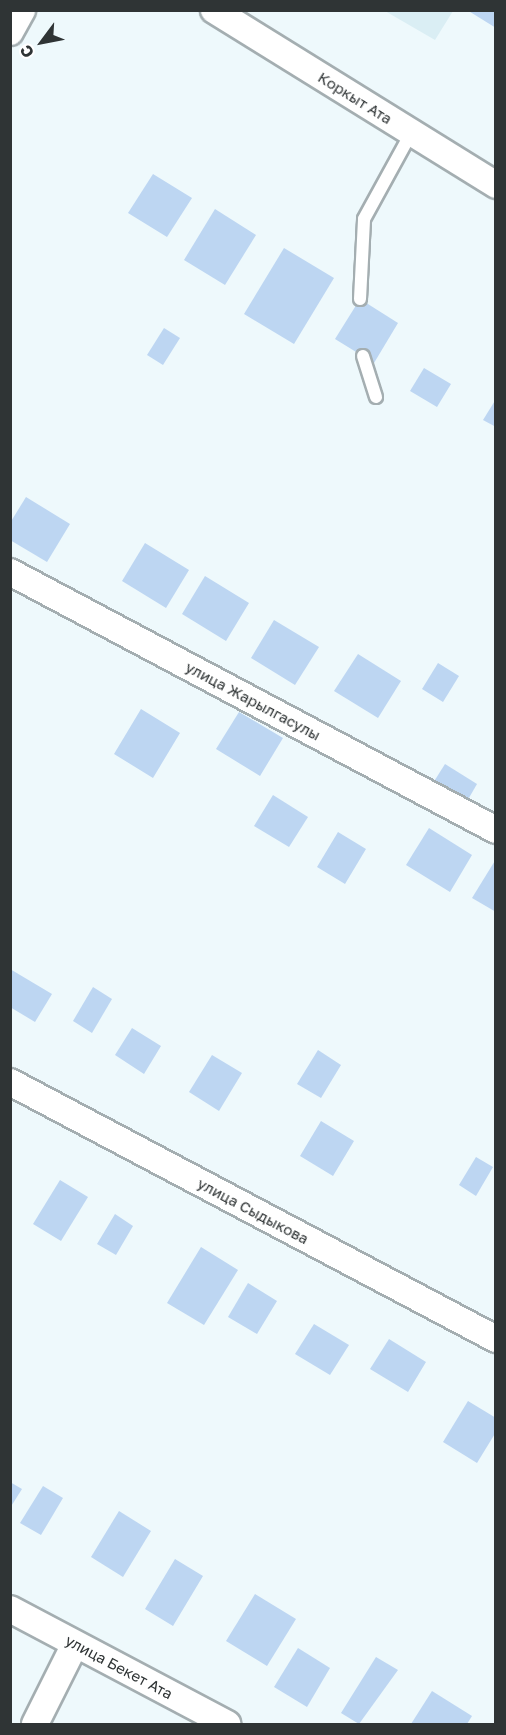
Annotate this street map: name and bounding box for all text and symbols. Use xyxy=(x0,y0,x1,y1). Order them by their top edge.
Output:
north arrow xyxy=(12,12,72,72)
text: С xyxy=(15,41,38,62)
street label: Коркыт Ата xyxy=(315,68,395,128)
street label: улица Жарылгасулы xyxy=(182,658,324,744)
street label: улица Сыдыкова xyxy=(194,1174,312,1248)
street label: улица Бекет Ата xyxy=(62,1631,176,1703)

